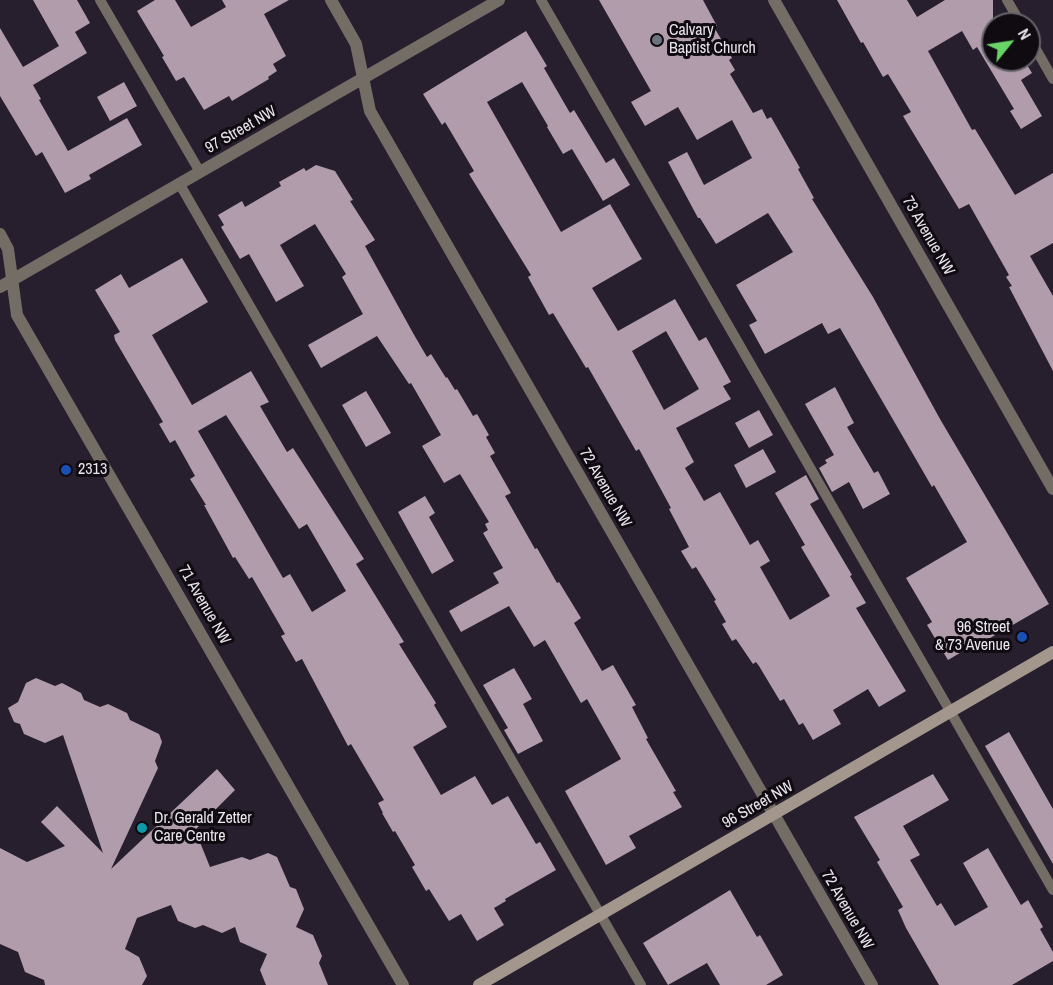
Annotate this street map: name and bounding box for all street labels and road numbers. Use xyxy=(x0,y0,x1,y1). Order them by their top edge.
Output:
street label: 97 Street NW xyxy=(202,102,280,158)
street label: 73 Avenue NW xyxy=(898,193,958,279)
street label: 72 Avenue NW xyxy=(575,445,635,531)
street label: 71 Avenue NW xyxy=(174,562,234,648)
street label: 96 Street NW xyxy=(719,777,797,833)
street label: 72 Avenue NW xyxy=(817,867,877,953)

